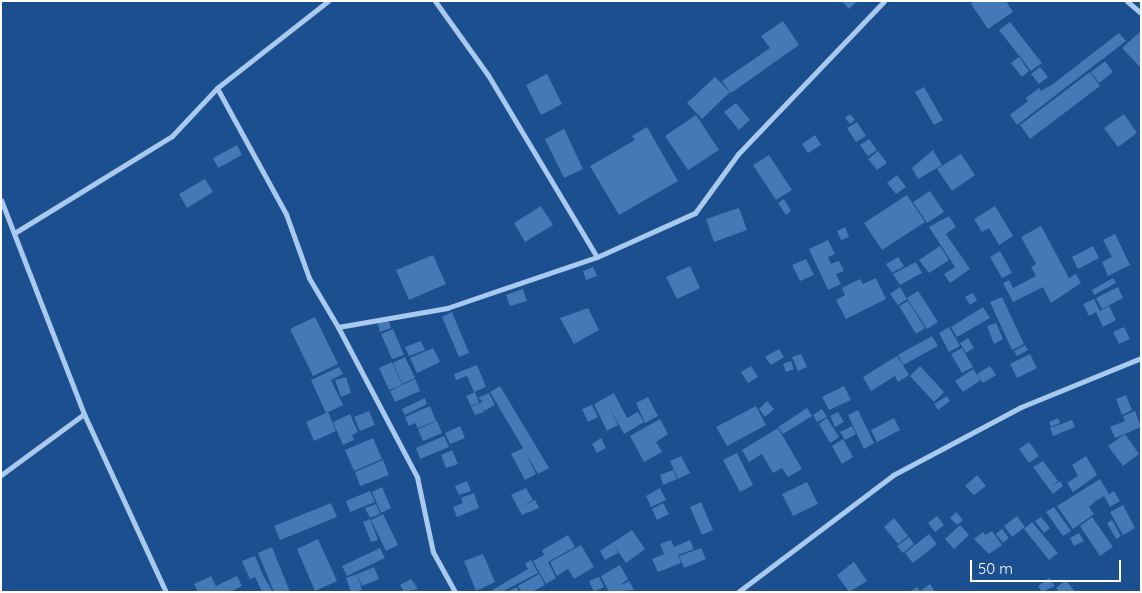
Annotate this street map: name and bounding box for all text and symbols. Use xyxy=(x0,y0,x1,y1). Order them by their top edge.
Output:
scale bar xyxy=(972,550,1123,582)
text: 50 m xyxy=(978,559,1013,578)

